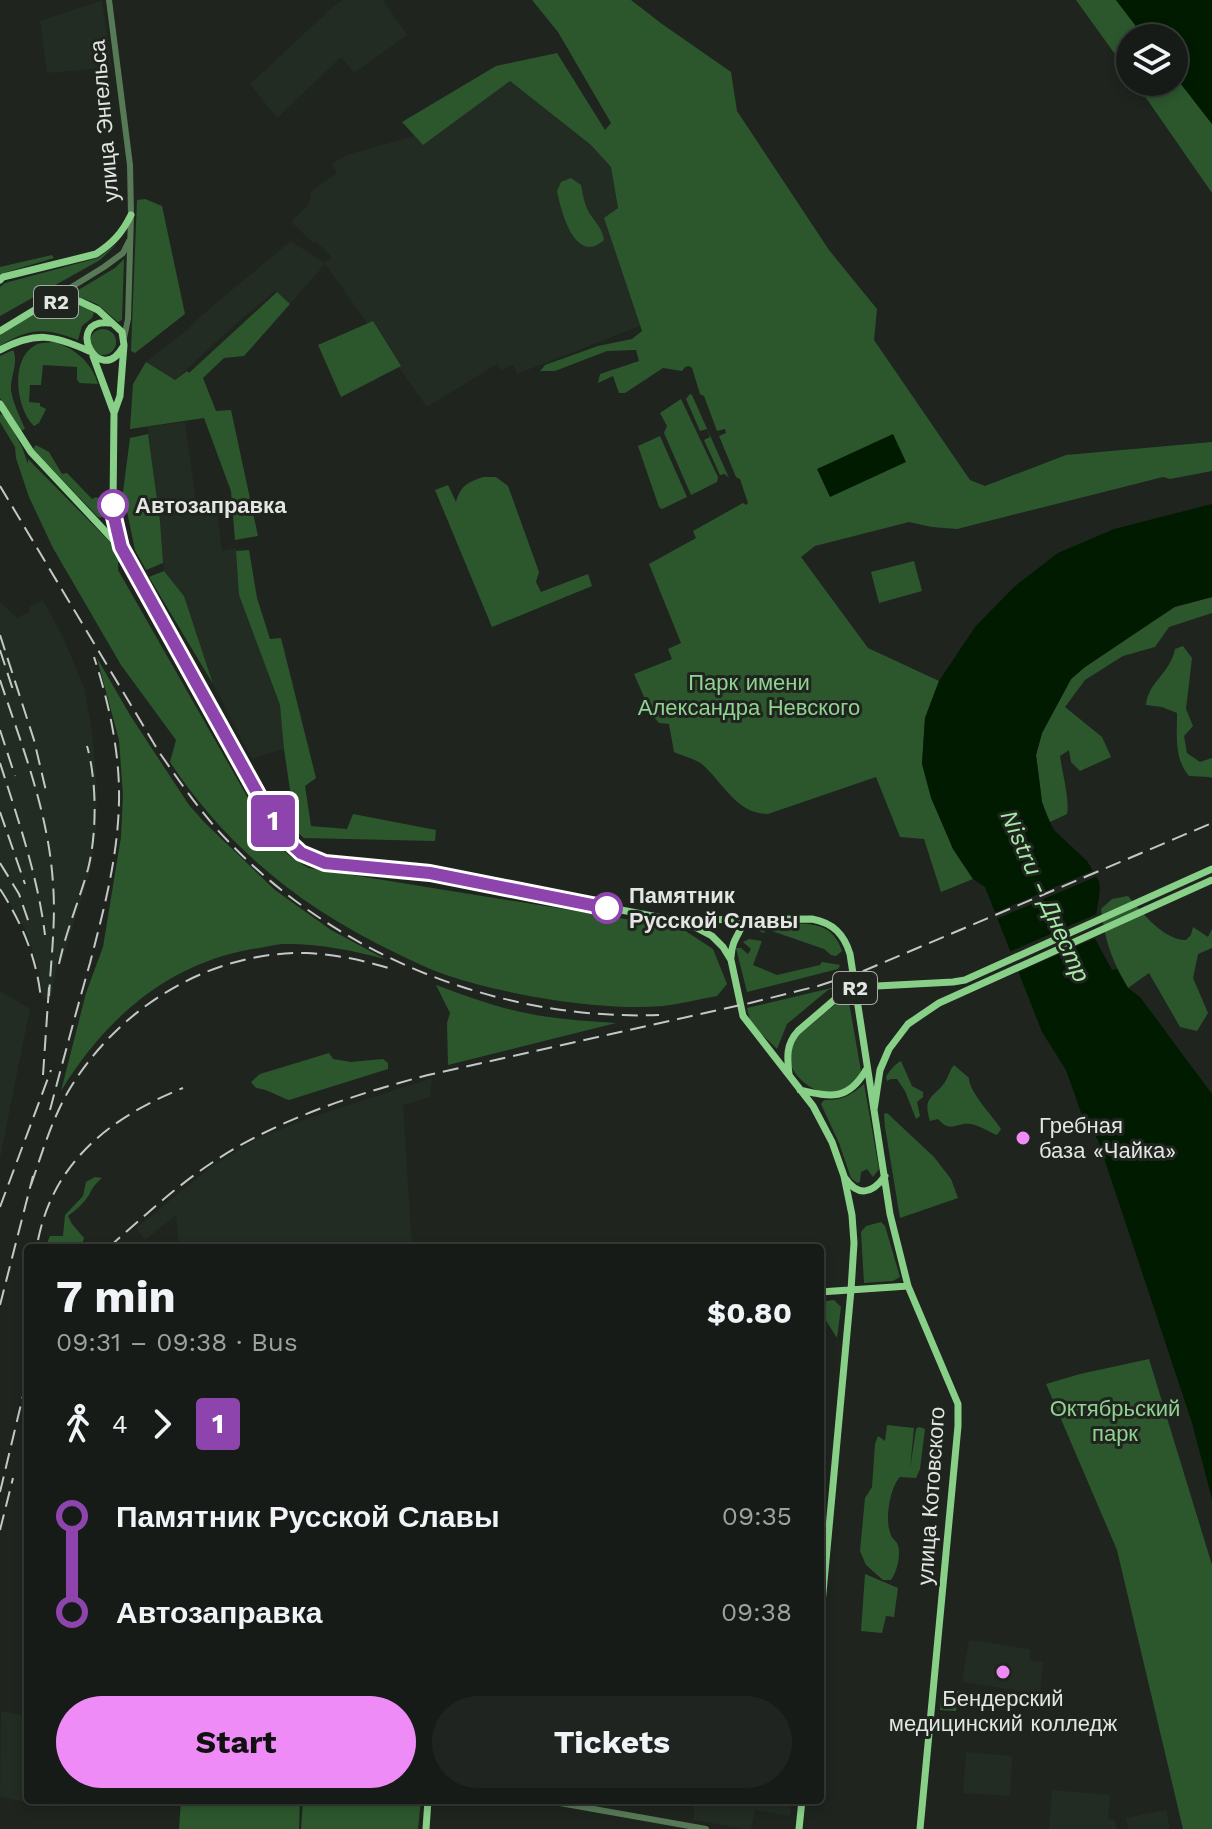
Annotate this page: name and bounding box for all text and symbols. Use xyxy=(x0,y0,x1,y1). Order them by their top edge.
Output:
map controls xyxy=(1116,24,1188,96)
button: layers xyxy=(1116,24,1188,96)
street label: улица Энгельса xyxy=(84,38,124,203)
road number: R2 xyxy=(34,286,78,318)
marker: Автозаправка xyxy=(98,490,128,520)
place label: Автозаправка xyxy=(135,493,287,518)
park label: Парк имени Александра Невского xyxy=(638,670,860,720)
line badge: 1 xyxy=(247,795,299,847)
text: 1 xyxy=(267,804,279,837)
water label: Nistru - Днестр xyxy=(994,806,1096,986)
place label: Памятник Русской Славы xyxy=(629,883,798,933)
marker: Памятник Русской Славы xyxy=(592,893,622,923)
road number: R2 xyxy=(833,972,877,1004)
place label: Гребная база «Чайка» xyxy=(1039,1113,1176,1163)
marker: Гребная база «Чайка» xyxy=(1014,1129,1032,1147)
text: 7 min xyxy=(56,1271,176,1323)
text: $0.80 xyxy=(707,1295,792,1330)
text: 09:31 – 09:38 · Bus xyxy=(56,1327,298,1357)
park label: Октябрьский парк xyxy=(1050,1396,1180,1446)
icon: walk xyxy=(56,1402,100,1446)
icon: forward xyxy=(140,1402,184,1446)
street label: улица Котовского xyxy=(912,1406,950,1586)
text: 1 xyxy=(212,1407,224,1440)
text: 4 xyxy=(112,1409,128,1439)
text: Памятник Русской Славы xyxy=(116,1499,500,1534)
text: 09:35 xyxy=(722,1501,792,1531)
text: Автозаправка xyxy=(116,1595,322,1630)
text: 09:38 xyxy=(721,1597,792,1627)
marker: Бендерский медицинский колледж xyxy=(994,1663,1012,1681)
place label: Бендерский медицинский колледж xyxy=(889,1686,1117,1736)
button: Start xyxy=(56,1696,416,1788)
button: Tickets xyxy=(432,1696,792,1788)

